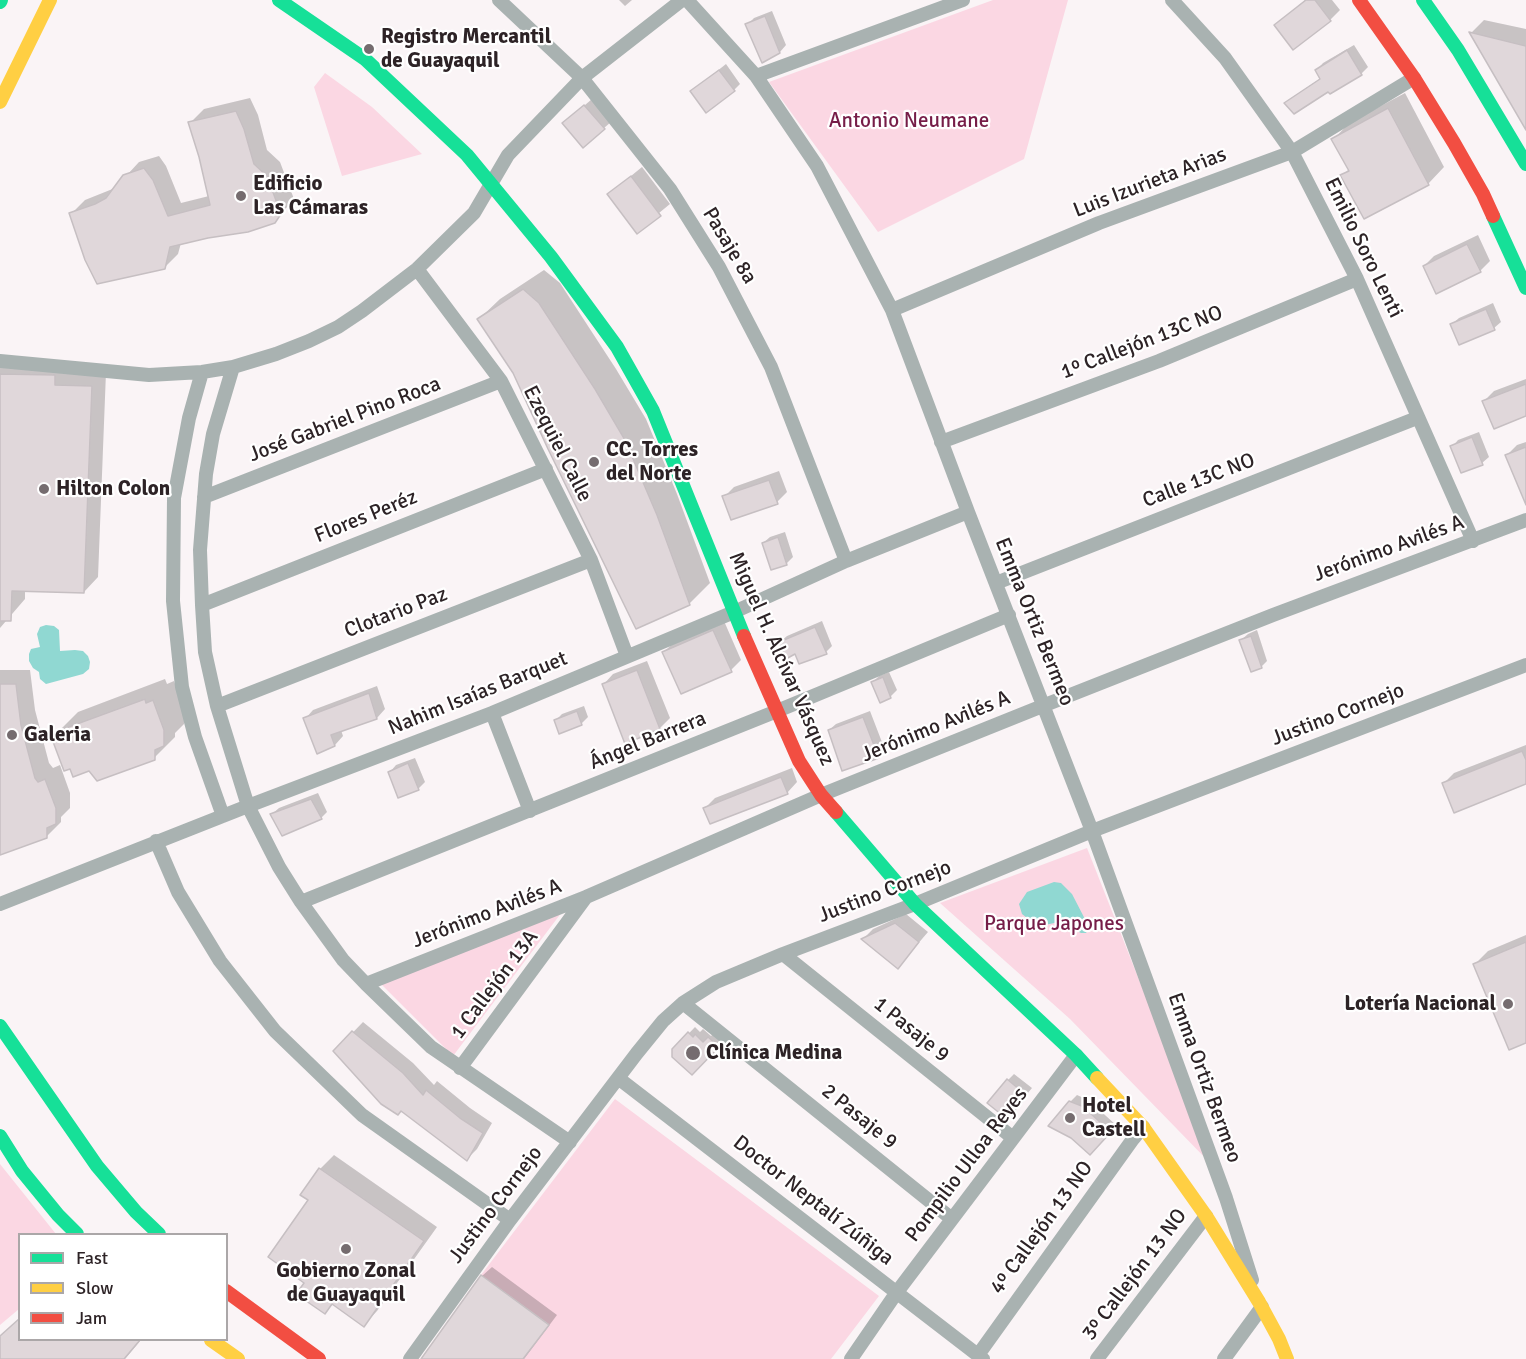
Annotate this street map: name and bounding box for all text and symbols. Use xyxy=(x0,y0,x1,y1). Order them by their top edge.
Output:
place label: Registro Mercantil de Guayaquil xyxy=(381,24,551,74)
marker: Registro Mercantil de Guayaquil xyxy=(362,42,376,56)
park label: Antonio Neumane xyxy=(829,108,989,134)
street label: Luis Izurieta Arias xyxy=(1070,142,1230,224)
place label: Edificio Las Cámaras xyxy=(253,171,368,221)
street label: Emilio Soro Lenti xyxy=(1318,174,1408,322)
marker: Edificio Las Cámaras xyxy=(234,189,248,203)
street label: Pasaje 8a xyxy=(696,203,762,289)
street label: 1º Callejón 13C NO xyxy=(1058,301,1226,385)
street label: José Gabriel Pino Roca xyxy=(246,372,444,468)
street label: Ezequiel Calle xyxy=(517,382,597,506)
place label: CC. Torres del Norte xyxy=(606,437,698,487)
street label: Calle 13C NO xyxy=(1139,448,1259,514)
marker: CC. Torres del Norte xyxy=(587,455,601,469)
place label: Hilton Colon xyxy=(56,476,170,502)
marker: Hilton Colon xyxy=(37,482,51,496)
street label: Flores Peréz xyxy=(311,485,421,549)
street label: Jerónimo Avilés A xyxy=(1310,510,1468,588)
street label: Emma Ortiz Bermeo xyxy=(989,534,1079,710)
street label: Miguel H. Alcívar Vásquez xyxy=(723,548,839,770)
street label: Clotario Paz xyxy=(341,582,451,644)
street label: Nahim Isaías Barquet xyxy=(385,647,571,741)
street label: Justino Cornejo xyxy=(1268,678,1408,752)
street label: Jerónimo Avilés A xyxy=(858,686,1014,768)
street label: Ángel Barrera xyxy=(586,706,710,776)
place label: Galeria xyxy=(24,722,91,748)
marker: Galeria xyxy=(5,728,19,742)
street label: Justino Cornejo xyxy=(815,855,955,929)
street label: Jerónimo Avilés A xyxy=(409,874,565,954)
park label: Parque Japones xyxy=(984,911,1124,937)
street label: 1 Callejón 13A xyxy=(446,926,544,1044)
street label: Emma Ortiz Bermeo xyxy=(1162,990,1246,1166)
place label: Lotería Nacional xyxy=(1344,991,1496,1017)
street label: 1 Pasaje 9 xyxy=(868,992,954,1068)
marker: Lotería Nacional xyxy=(1501,997,1515,1011)
place label: Clínica Medina xyxy=(706,1040,842,1066)
marker: Clínica Medina xyxy=(684,1044,702,1062)
street label: 2 Pasaje 9 xyxy=(816,1079,902,1155)
street label: Pompilio Ulloa Reyes xyxy=(901,1083,1033,1247)
place label: Hotel Castell xyxy=(1082,1093,1146,1143)
marker: Hotel Castell xyxy=(1063,1111,1077,1125)
street label: Doctor Neptalí Zúñiga xyxy=(728,1131,898,1271)
street label: Justino Cornejo xyxy=(444,1141,548,1269)
street label: 4º Callejón 13 NO xyxy=(985,1157,1099,1299)
street label: 3º Callejón 13 NO xyxy=(1077,1204,1193,1346)
legend xyxy=(18,1233,228,1341)
marker: Gobierno Zonal de Guayaquil xyxy=(339,1242,353,1256)
text: Fast xyxy=(76,1247,108,1269)
place label: Gobierno Zonal de Guayaquil xyxy=(276,1258,416,1308)
text: Slow xyxy=(76,1277,113,1299)
text: Jam xyxy=(76,1307,107,1329)

